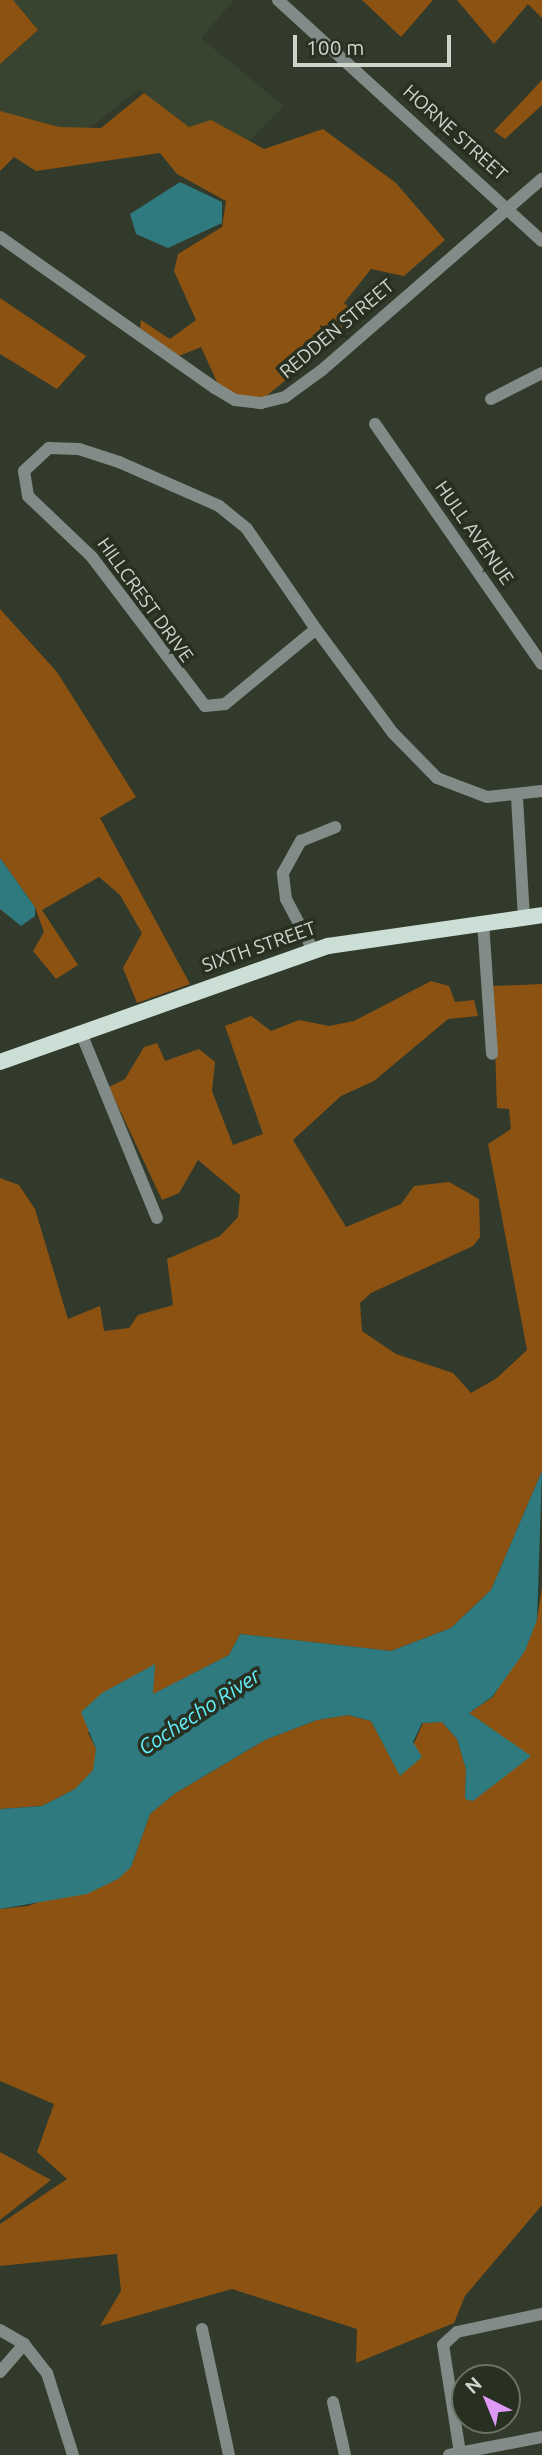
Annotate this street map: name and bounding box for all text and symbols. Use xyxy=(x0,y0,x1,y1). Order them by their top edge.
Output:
scale bar xyxy=(297,21,454,65)
text: 100 m xyxy=(306,35,364,59)
street label: HORNE STREET xyxy=(398,80,512,186)
street label: REDDEN STREET xyxy=(275,275,399,383)
street label: HULL AVENUE xyxy=(430,477,518,589)
street label: HILLCREST DRIVE xyxy=(92,533,198,667)
street label: SIXTH STREET xyxy=(199,917,319,977)
water label: Cochecho River xyxy=(133,1662,265,1760)
north arrow xyxy=(451,2364,521,2434)
text: N xyxy=(460,2372,486,2398)

